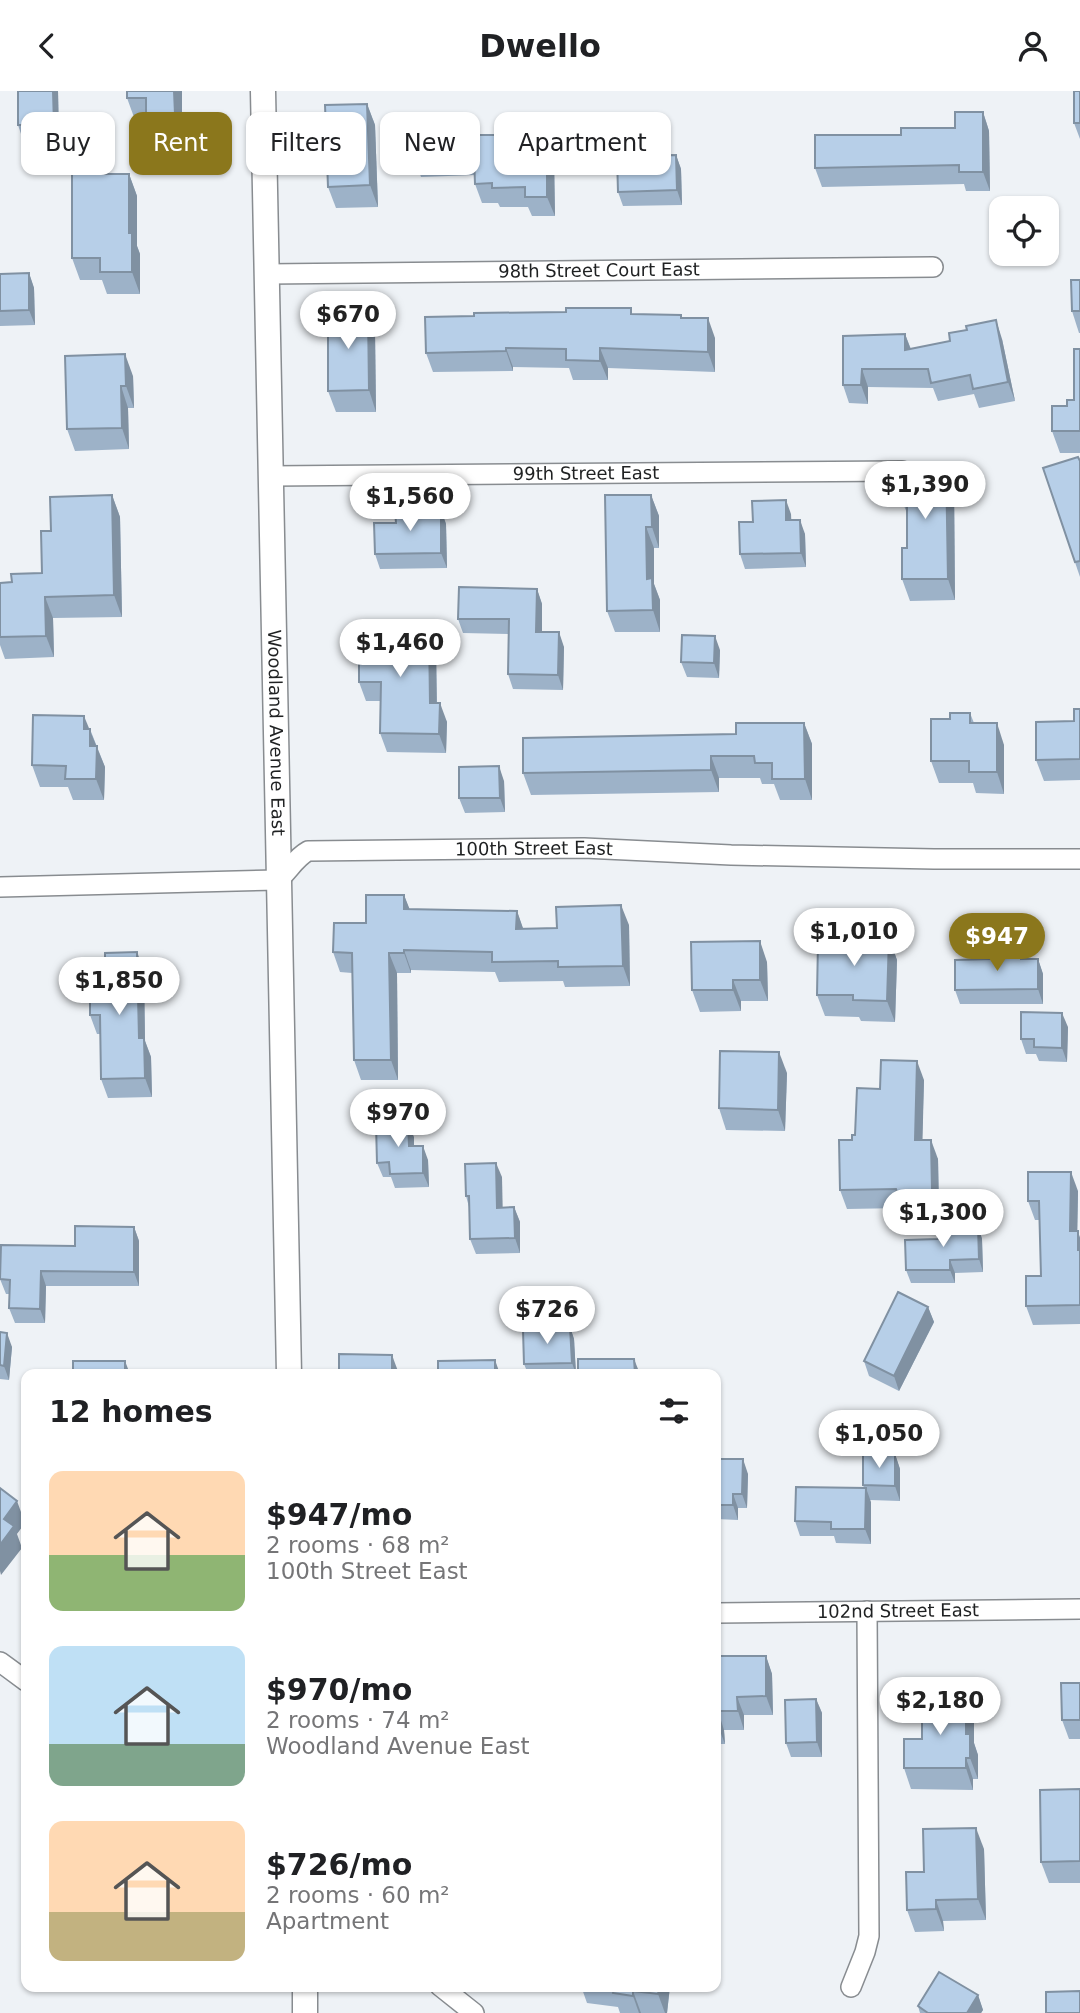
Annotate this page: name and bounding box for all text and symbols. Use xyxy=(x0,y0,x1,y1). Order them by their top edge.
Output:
icon: back xyxy=(28,27,66,65)
text: Dwello xyxy=(479,27,601,65)
icon: person xyxy=(1014,27,1052,65)
chip: Buy xyxy=(21,112,115,175)
chip: Rent xyxy=(129,112,232,175)
chip: Filters xyxy=(246,112,366,175)
chip: New xyxy=(380,112,480,175)
chip: Apartment xyxy=(494,112,671,175)
map controls xyxy=(989,196,1059,266)
button: locate xyxy=(989,196,1059,266)
street label: 98th Street Court East xyxy=(498,258,700,282)
pin: $670 xyxy=(307,292,389,351)
text: $670 xyxy=(316,301,380,327)
pin: $1,390 xyxy=(868,461,982,521)
street label: 99th Street East xyxy=(513,462,659,484)
text: $1,390 xyxy=(881,471,969,497)
pin: $1,560 xyxy=(353,473,467,533)
text: $1,560 xyxy=(366,483,454,509)
pin: $1,460 xyxy=(343,619,457,679)
street label: Woodland Avenue East xyxy=(264,629,289,836)
text: $1,460 xyxy=(356,629,444,655)
street label: 100th Street East xyxy=(455,837,613,859)
pin: $1,010 xyxy=(797,909,911,968)
pin: $947 xyxy=(956,913,1038,973)
text: $1,010 xyxy=(810,918,898,944)
text: $947 xyxy=(965,923,1029,949)
pin: $1,850 xyxy=(62,957,176,1017)
text: $1,850 xyxy=(75,967,163,993)
pin: $970 xyxy=(357,1089,439,1149)
text: $970 xyxy=(366,1099,430,1125)
pin: $1,300 xyxy=(886,1189,1000,1249)
text: $1,300 xyxy=(899,1199,987,1225)
pin: $726 xyxy=(506,1287,588,1346)
text: $726 xyxy=(515,1296,579,1322)
icon: filters xyxy=(655,1392,693,1430)
text: 12 homes xyxy=(49,1394,213,1429)
pin: $1,050 xyxy=(822,1411,936,1470)
text: $1,050 xyxy=(835,1420,923,1446)
text: $947/mo xyxy=(266,1497,412,1532)
icon: home xyxy=(105,1499,189,1583)
text: 2 rooms · 68 m² xyxy=(266,1532,450,1558)
text: 100th Street East xyxy=(266,1558,468,1584)
street label: 102nd Street East xyxy=(817,1599,979,1622)
text: $970/mo xyxy=(266,1672,412,1707)
icon: home xyxy=(105,1674,189,1758)
pin: $2,180 xyxy=(883,1677,997,1737)
text: $2,180 xyxy=(896,1687,984,1713)
text: 2 rooms · 74 m² xyxy=(266,1707,450,1733)
text: Woodland Avenue East xyxy=(266,1733,530,1759)
text: $726/mo xyxy=(266,1847,412,1882)
icon: home xyxy=(105,1849,189,1933)
text: 2 rooms · 60 m² xyxy=(266,1882,450,1908)
text: Apartment xyxy=(266,1908,389,1934)

